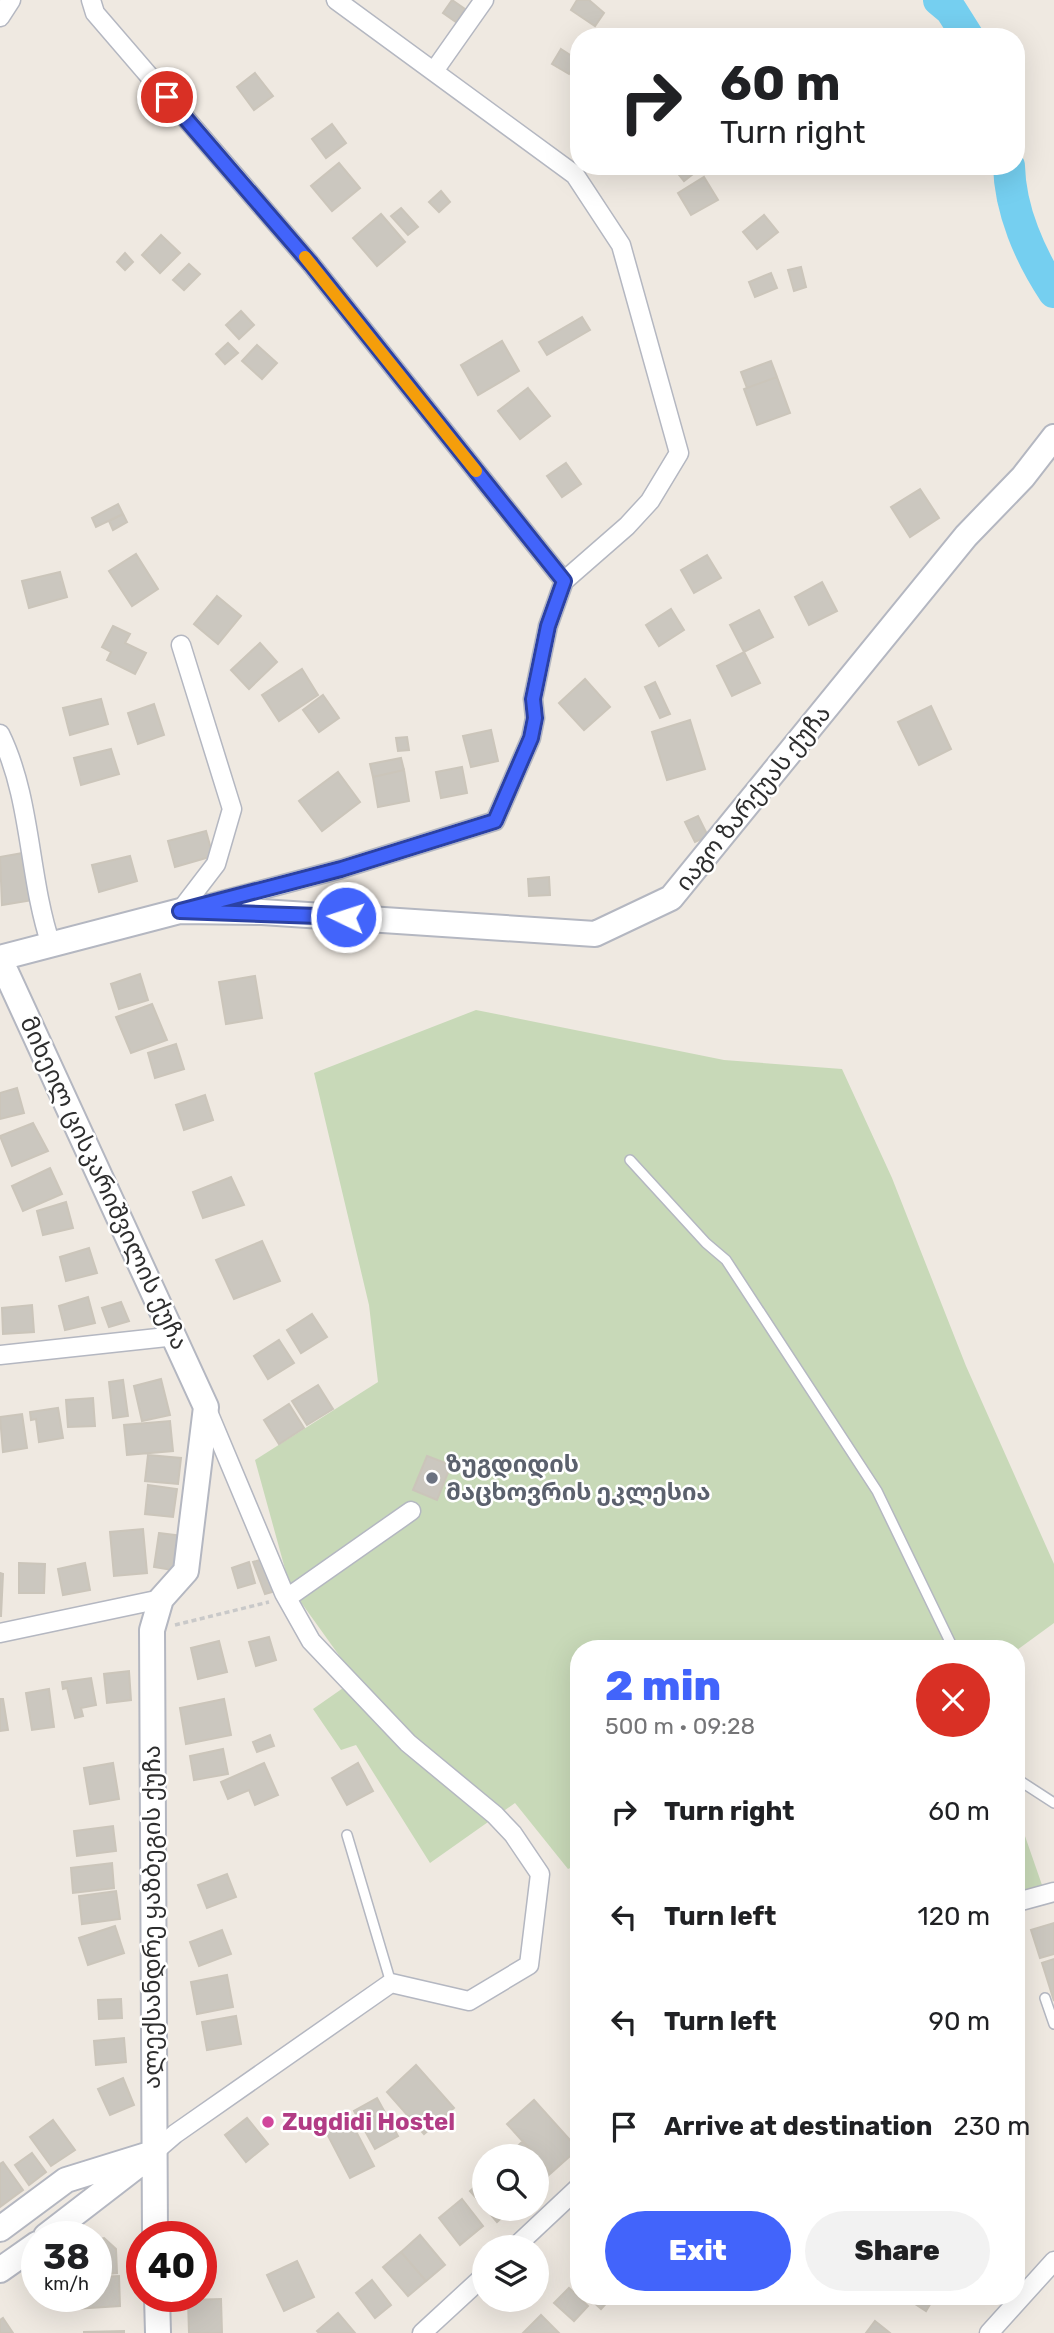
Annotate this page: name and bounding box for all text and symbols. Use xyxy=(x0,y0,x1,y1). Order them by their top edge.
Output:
text: 60 m xyxy=(720,54,841,112)
icon: right xyxy=(605,56,696,147)
pin xyxy=(137,67,197,127)
icon: arrive xyxy=(148,78,186,116)
text: Turn right xyxy=(720,113,865,151)
street label: იაგო ზარქუას ქუჩა xyxy=(670,700,836,896)
position arrow xyxy=(309,880,383,954)
street label: მიხეილ ცისკარიშვილის ქუჩა xyxy=(14,1012,194,1354)
place label: ზუგდიდის მაცხოვრის ეკლესია xyxy=(446,1450,710,1506)
marker: ზუგდიდის მაცხოვრის ეკლესია xyxy=(424,1470,440,1486)
text: 2 min xyxy=(605,1661,721,1711)
button: close xyxy=(916,1663,990,1737)
text: 500 m · 09:28 xyxy=(605,1712,755,1740)
street label: ალექსანდრე ყაზბეგის ქუჩა xyxy=(138,1745,166,2089)
icon: right xyxy=(605,1793,643,1831)
text: Turn right xyxy=(664,1796,794,1827)
text: 60 m xyxy=(928,1796,990,1827)
icon: left xyxy=(605,1898,643,1936)
text: Turn left xyxy=(664,1901,776,1932)
text: 120 m xyxy=(918,1901,990,1932)
icon: left xyxy=(605,2003,643,2041)
text: Turn left xyxy=(664,2006,776,2037)
text: 90 m xyxy=(929,2006,990,2037)
place label: Zugdidi Hostel xyxy=(282,2108,455,2136)
icon: arrive xyxy=(605,2108,643,2146)
text: Arrive at destination xyxy=(664,2111,932,2142)
text: 230 m xyxy=(953,2111,1030,2142)
marker: Zugdidi Hostel xyxy=(260,2114,276,2130)
map controls xyxy=(472,2144,549,2312)
button: search xyxy=(472,2144,549,2221)
button: Exit xyxy=(605,2211,791,2291)
button: Share xyxy=(805,2211,990,2291)
speed limit sign: 40 xyxy=(126,2221,217,2312)
button: layers xyxy=(472,2235,549,2312)
text: 38 xyxy=(43,2236,90,2278)
text: km/h xyxy=(44,2273,89,2295)

